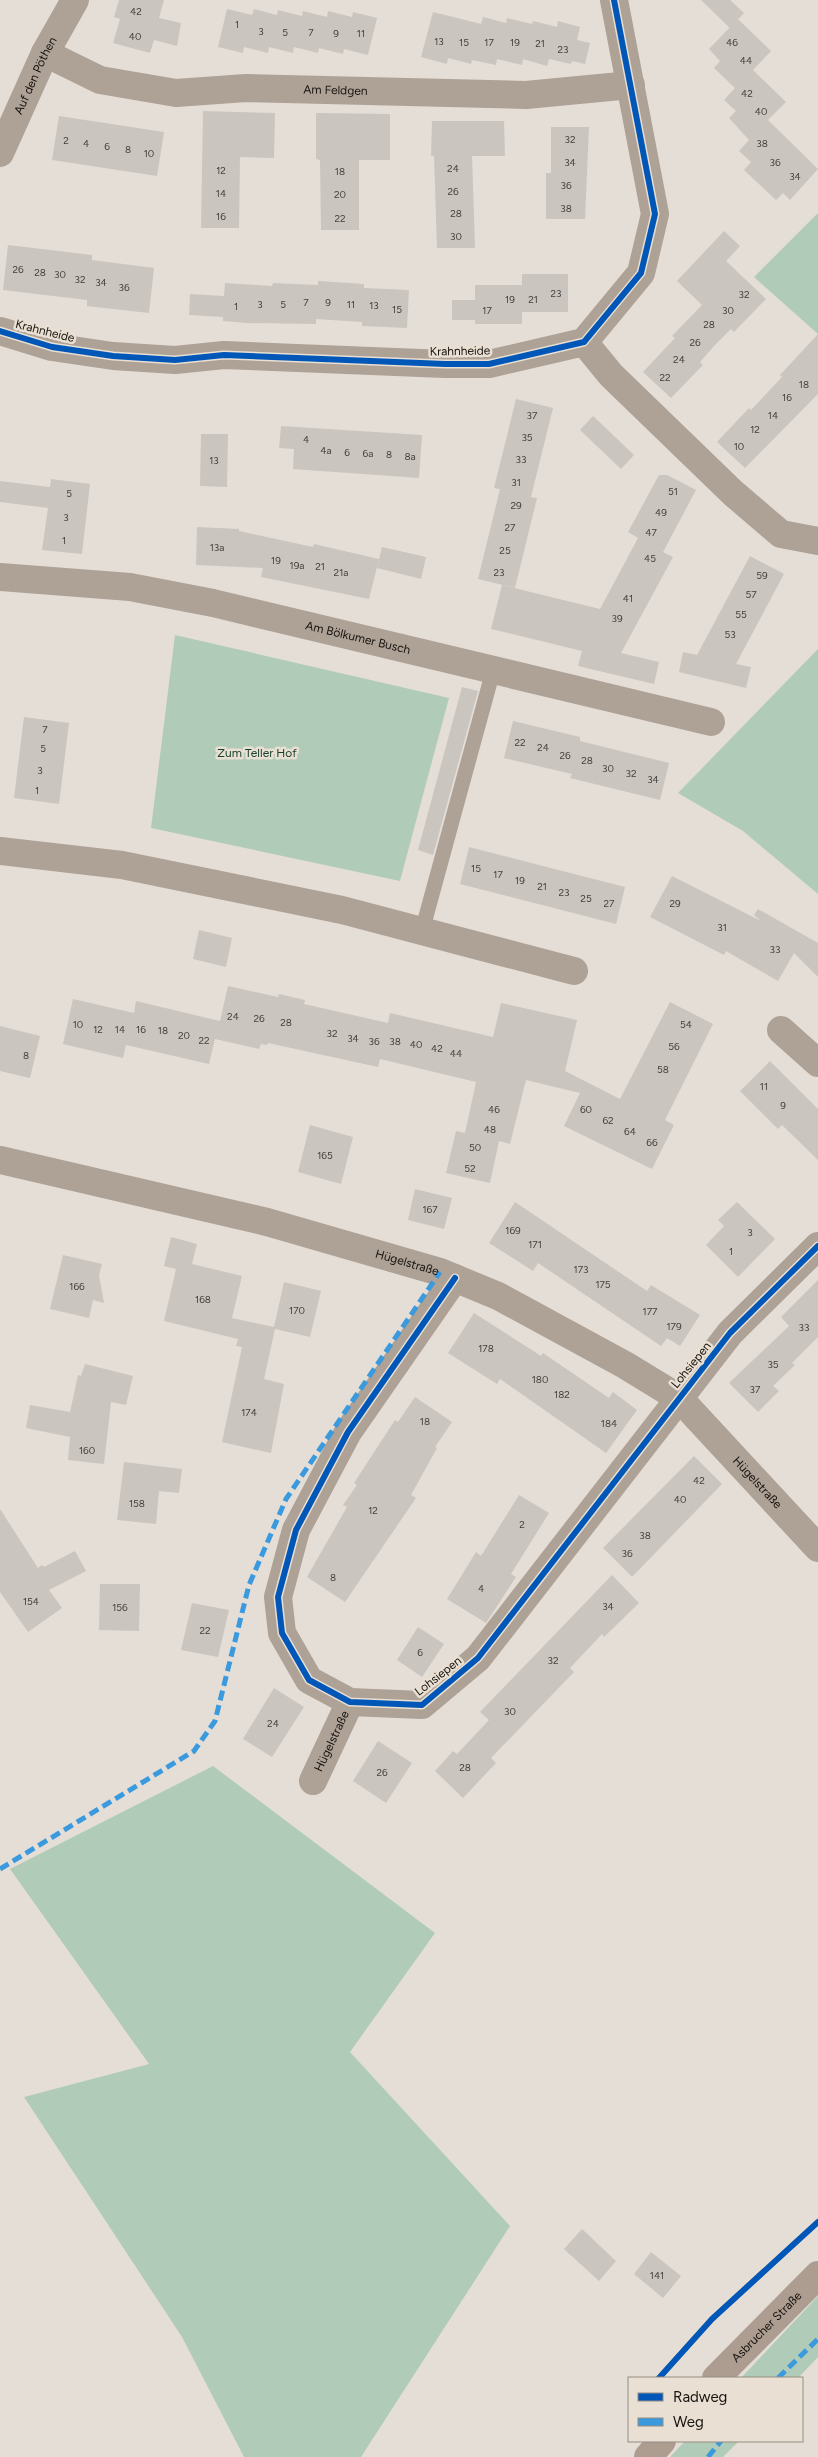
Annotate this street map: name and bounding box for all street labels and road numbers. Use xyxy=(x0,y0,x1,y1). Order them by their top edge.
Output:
street label: Auf den Pöthen xyxy=(11,34,60,117)
street label: Am Feldgen xyxy=(303,82,368,98)
street label: Krahnheide xyxy=(14,317,76,345)
street label: Krahnheide xyxy=(430,343,491,359)
street label: Am Bölkumer Busch xyxy=(304,618,412,657)
street label: Hügelstraße xyxy=(374,1247,441,1278)
street label: Lohsiepen xyxy=(668,1339,714,1391)
street label: Hügelstraße xyxy=(730,1454,785,1512)
street label: Lohsiepen xyxy=(412,1653,464,1698)
street label: Hügelstraße xyxy=(311,1708,352,1774)
street label: Asbrucher Straße xyxy=(729,2288,805,2365)

